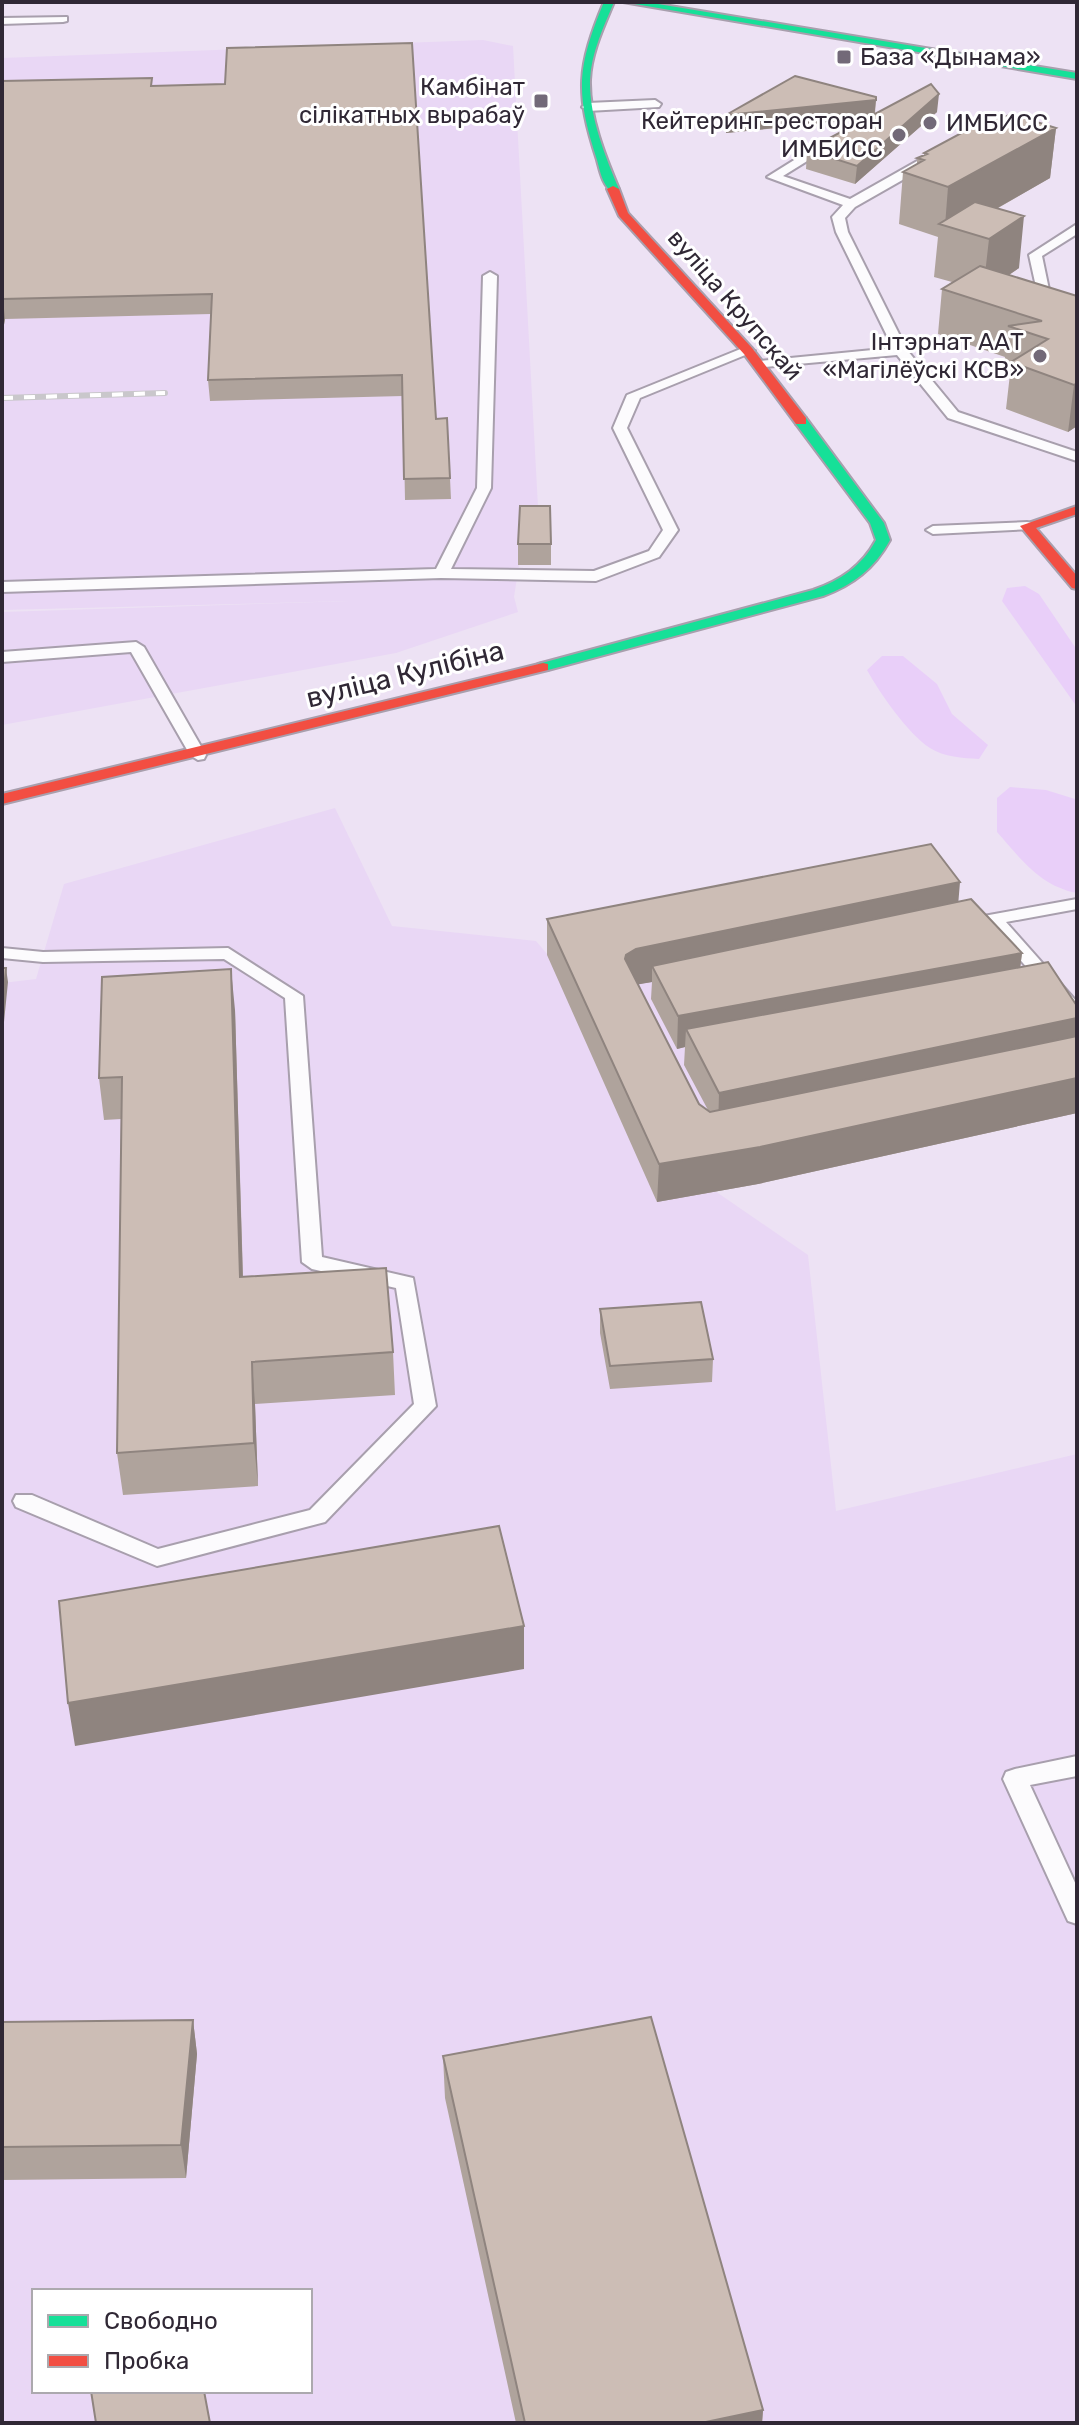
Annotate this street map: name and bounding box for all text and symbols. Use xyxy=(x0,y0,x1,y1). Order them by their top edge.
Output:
place label: База «Дынама» xyxy=(860,43,1041,71)
marker: База «Дынама» xyxy=(835,48,853,66)
place label: Камбінат сілікатных вырабаў xyxy=(299,73,525,129)
marker: Камбінат сілікатных вырабаў xyxy=(532,92,550,110)
place label: Кейтеринг-ресторан ИМБИСС xyxy=(641,107,883,163)
place label: ИМБИСС xyxy=(946,109,1048,137)
marker: ИМБИСС xyxy=(921,114,939,132)
marker: Кейтеринг-ресторан ИМБИСС xyxy=(890,126,908,144)
street label: вуліца Крупскай xyxy=(662,224,808,386)
place label: Інтэрнат ААТ «Магілёўскі КСВ» xyxy=(822,328,1024,384)
marker: Інтэрнат ААТ «Магілёўскі КСВ» xyxy=(1031,347,1049,365)
street label: вуліца Кулібіна xyxy=(303,634,507,714)
legend xyxy=(32,2289,312,2393)
text: Свободно xyxy=(104,2307,218,2335)
text: Пробка xyxy=(104,2347,189,2375)

